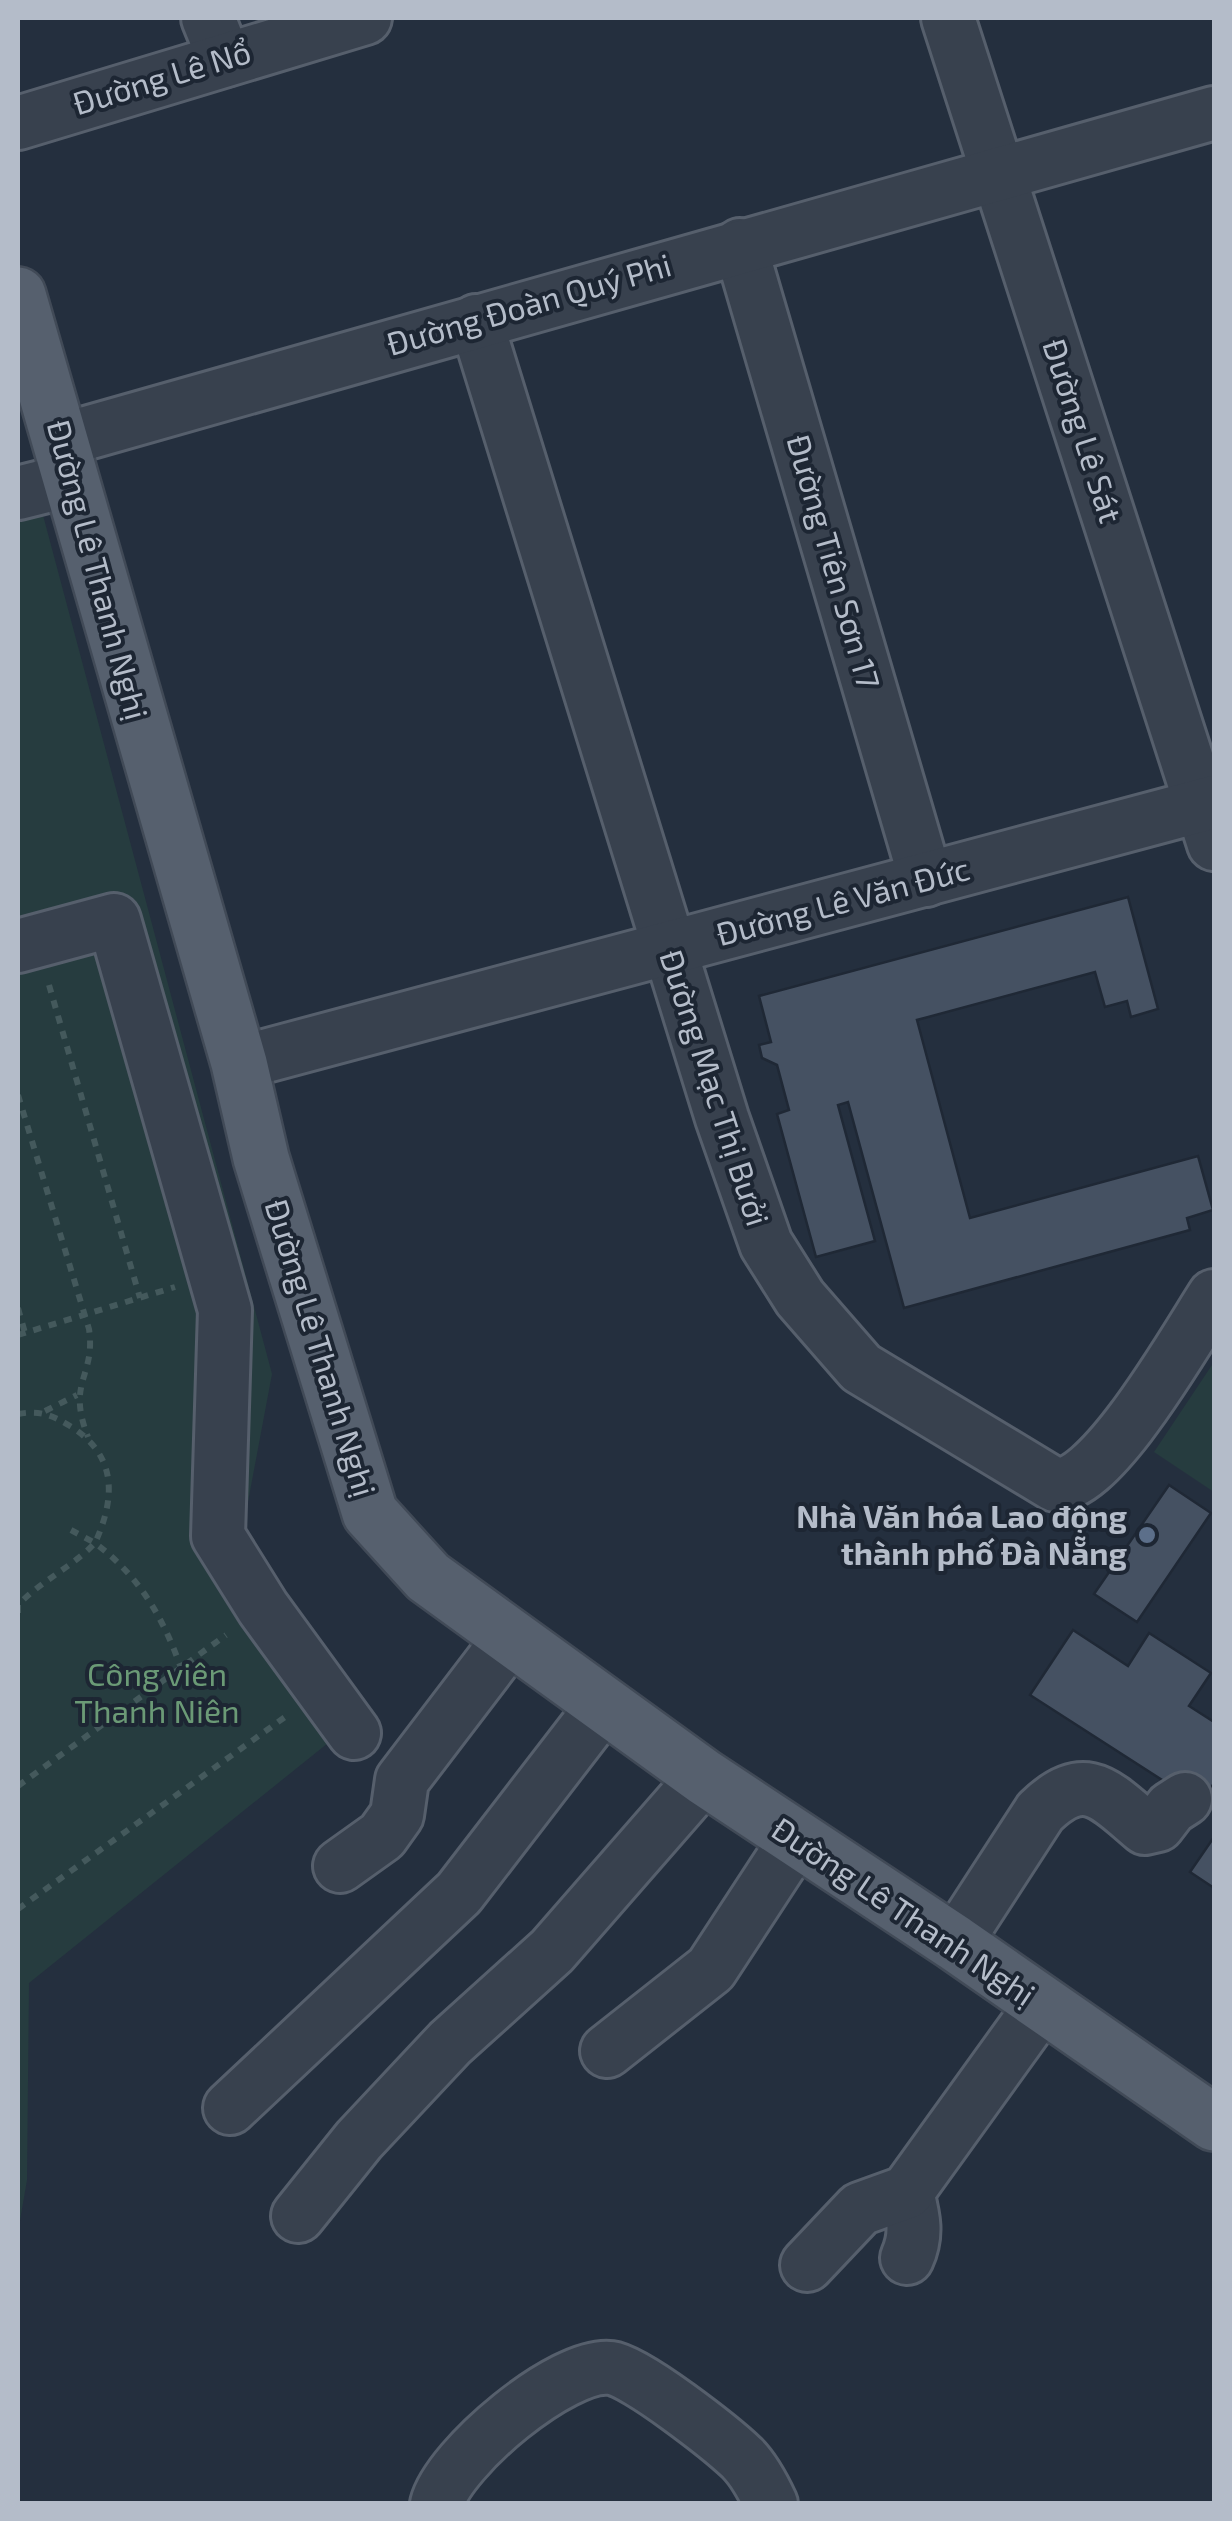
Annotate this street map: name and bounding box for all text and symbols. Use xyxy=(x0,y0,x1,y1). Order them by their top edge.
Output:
street label: Đường Lê Nổ xyxy=(68,31,255,121)
street label: Đường Đoàn Quý Phi xyxy=(382,244,675,363)
street label: Đường Lê Sát xyxy=(1036,334,1131,527)
street label: Đường Lê Thanh Nghị xyxy=(41,416,157,723)
street label: Đường Tiên Sơn 17 xyxy=(780,430,889,693)
street label: Đường Lê Văn Đức xyxy=(712,848,973,952)
street label: Đường Mạc Thị Bưởi xyxy=(653,945,778,1230)
street label: Đường Lê Thanh Nghị xyxy=(259,1194,385,1501)
place label: Nhà Văn hóa Lao động thành phố Đà Nẵng xyxy=(796,1496,1127,1571)
marker: Nhà Văn hóa Lao động thành phố Đà Nẵng xyxy=(1136,1524,1158,1546)
park label: Công viên Thanh Niên xyxy=(74,1654,240,1729)
street label: Đường Lê Thanh Nghị xyxy=(766,1808,1043,2012)

